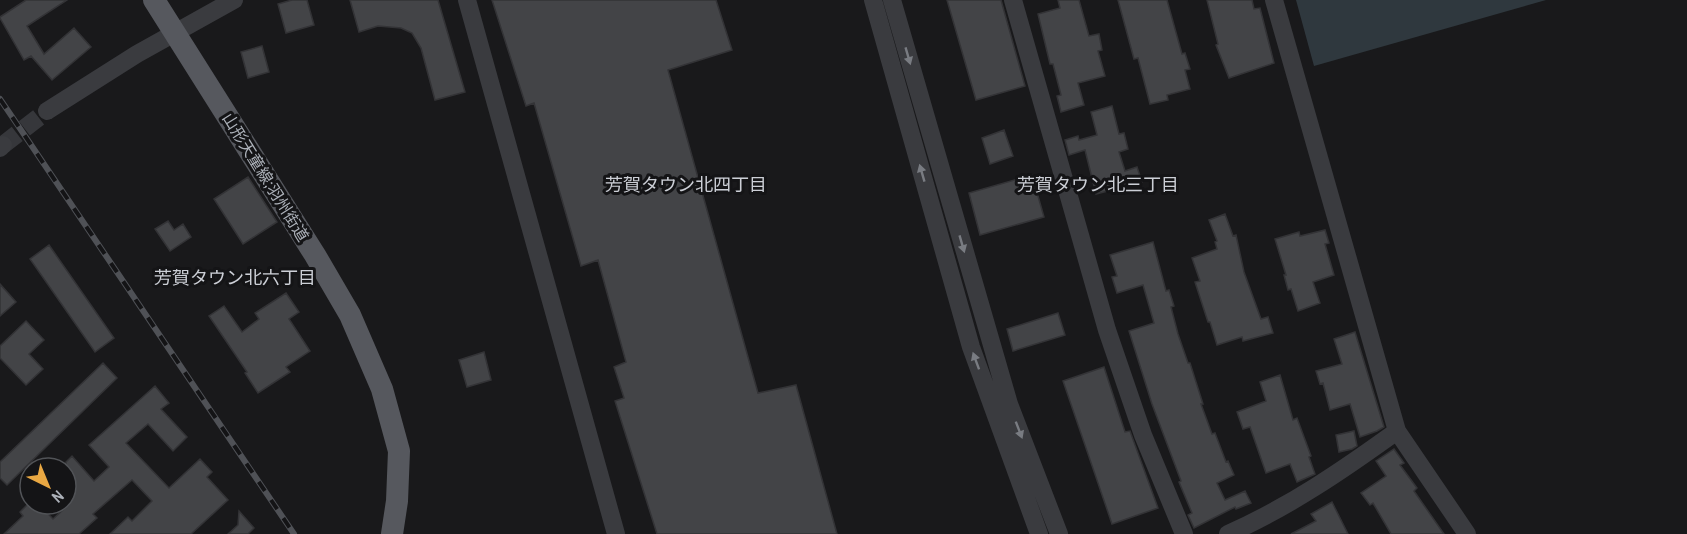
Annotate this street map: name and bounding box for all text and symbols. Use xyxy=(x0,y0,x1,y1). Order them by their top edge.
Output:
one-way arrow xyxy=(904,47,913,65)
street label: 山形天童線;羽州街道 xyxy=(218,109,314,245)
one-way arrow xyxy=(917,164,926,182)
district label: 芳賀タウン北四丁目 xyxy=(605,172,767,197)
district label: 芳賀タウン北三丁目 xyxy=(1017,172,1179,197)
one-way arrow xyxy=(958,235,967,253)
district label: 芳賀タウン北六丁目 xyxy=(154,265,316,290)
one-way arrow xyxy=(970,352,980,370)
one-way arrow xyxy=(1015,421,1024,439)
north arrow xyxy=(18,456,78,516)
text: N xyxy=(47,486,69,508)

